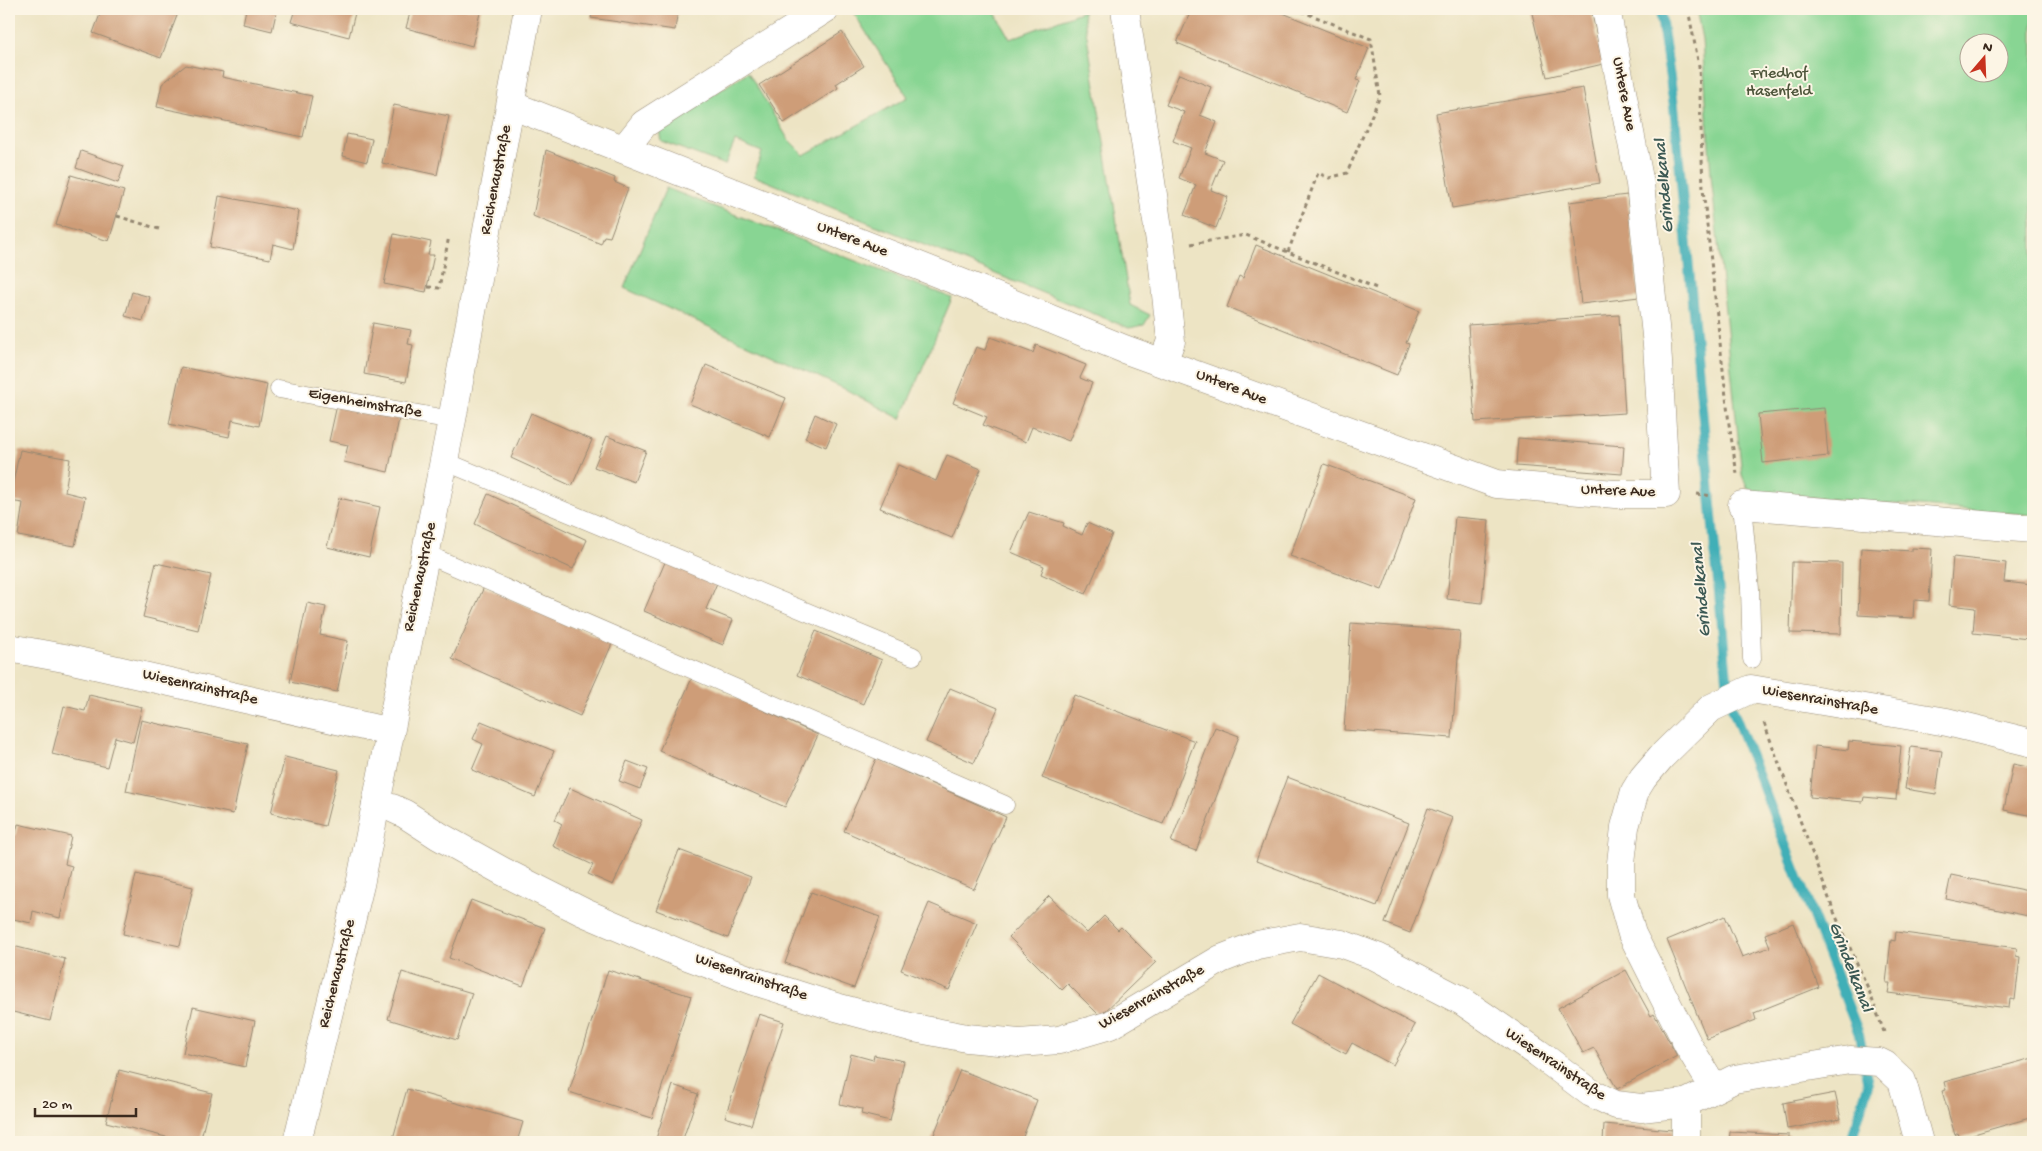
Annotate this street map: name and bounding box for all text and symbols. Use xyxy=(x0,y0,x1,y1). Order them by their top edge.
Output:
north arrow xyxy=(1960,32,2010,82)
text: N xyxy=(1980,39,1995,58)
street label: Untere Aue xyxy=(1607,56,1640,133)
park label: Friedhof Hasenfeld xyxy=(1746,65,1814,102)
street label: Reichenaustraße xyxy=(477,123,517,236)
water label: Grindelkanal xyxy=(1650,137,1680,234)
street label: Untere Aue xyxy=(814,218,891,262)
street label: Untere Aue xyxy=(1193,366,1270,410)
street label: Eigenheimstraße xyxy=(307,385,424,423)
street label: Untere Aue xyxy=(1580,481,1656,503)
street label: Reichenaustraße xyxy=(400,520,442,633)
water label: Grindelkanal xyxy=(1687,541,1717,638)
street label: Wiesenrainstraße xyxy=(141,666,260,711)
street label: Wiesenrainstraße xyxy=(1760,681,1880,721)
street label: Reichenaustraße xyxy=(315,917,361,1030)
water label: Grindelkanal xyxy=(1823,919,1877,1016)
street label: Wiesenrainstraße xyxy=(692,950,810,1006)
street label: Wiesenrainstraße xyxy=(1096,961,1209,1035)
street label: Wiesenrainstraße xyxy=(1501,1024,1610,1106)
scale bar xyxy=(35,1086,136,1118)
text: 20 m xyxy=(42,1096,72,1114)

